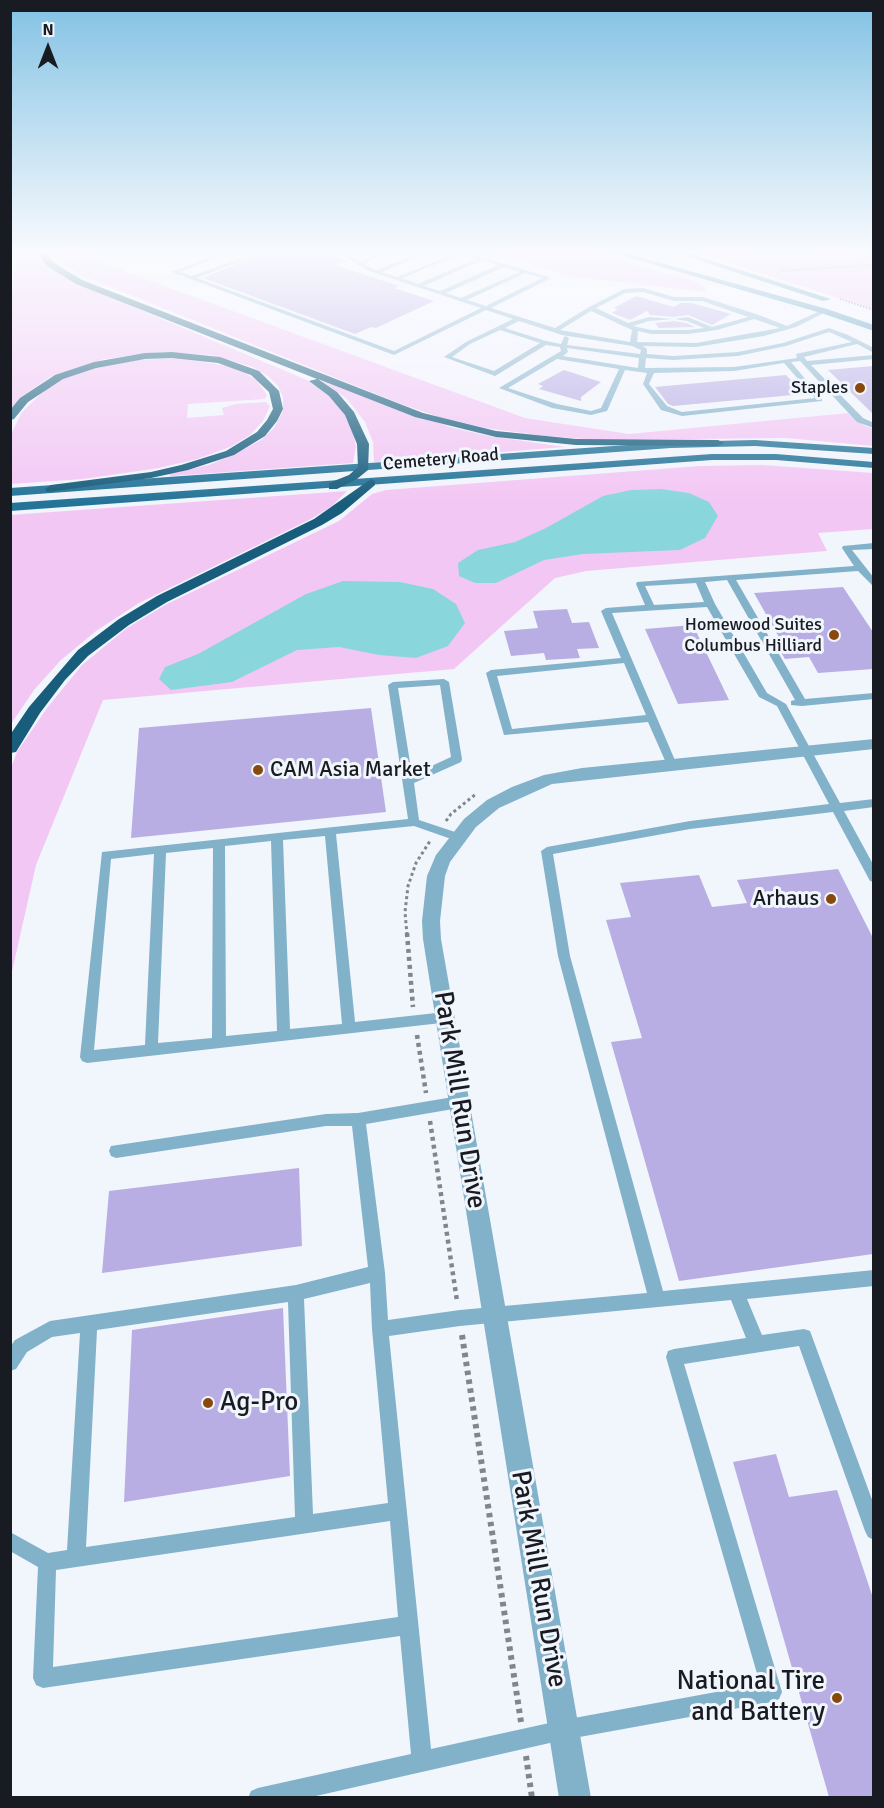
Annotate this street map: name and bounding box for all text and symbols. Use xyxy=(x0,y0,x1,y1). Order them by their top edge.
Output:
north arrow xyxy=(18,18,78,78)
text: N xyxy=(42,20,54,40)
place label: Staples xyxy=(791,377,848,399)
marker: Staples xyxy=(853,381,867,395)
street label: Cemetery Road xyxy=(382,444,500,476)
place label: Homewood Suites Columbus Hilliard xyxy=(684,614,822,656)
marker: Homewood Suites Columbus Hilliard xyxy=(827,628,841,642)
place label: CAM Asia Market xyxy=(270,757,431,783)
marker: CAM Asia Market xyxy=(251,763,265,777)
place label: Arhaus xyxy=(753,886,819,912)
marker: Arhaus xyxy=(824,892,838,906)
street label: Park Mill Run Drive xyxy=(426,989,492,1211)
place label: Ag-Pro xyxy=(220,1387,298,1419)
marker: Ag-Pro xyxy=(201,1396,215,1410)
street label: Park Mill Run Drive xyxy=(503,1468,573,1690)
place label: National Tire and Battery xyxy=(676,1666,825,1729)
marker: National Tire and Battery xyxy=(830,1691,844,1705)

